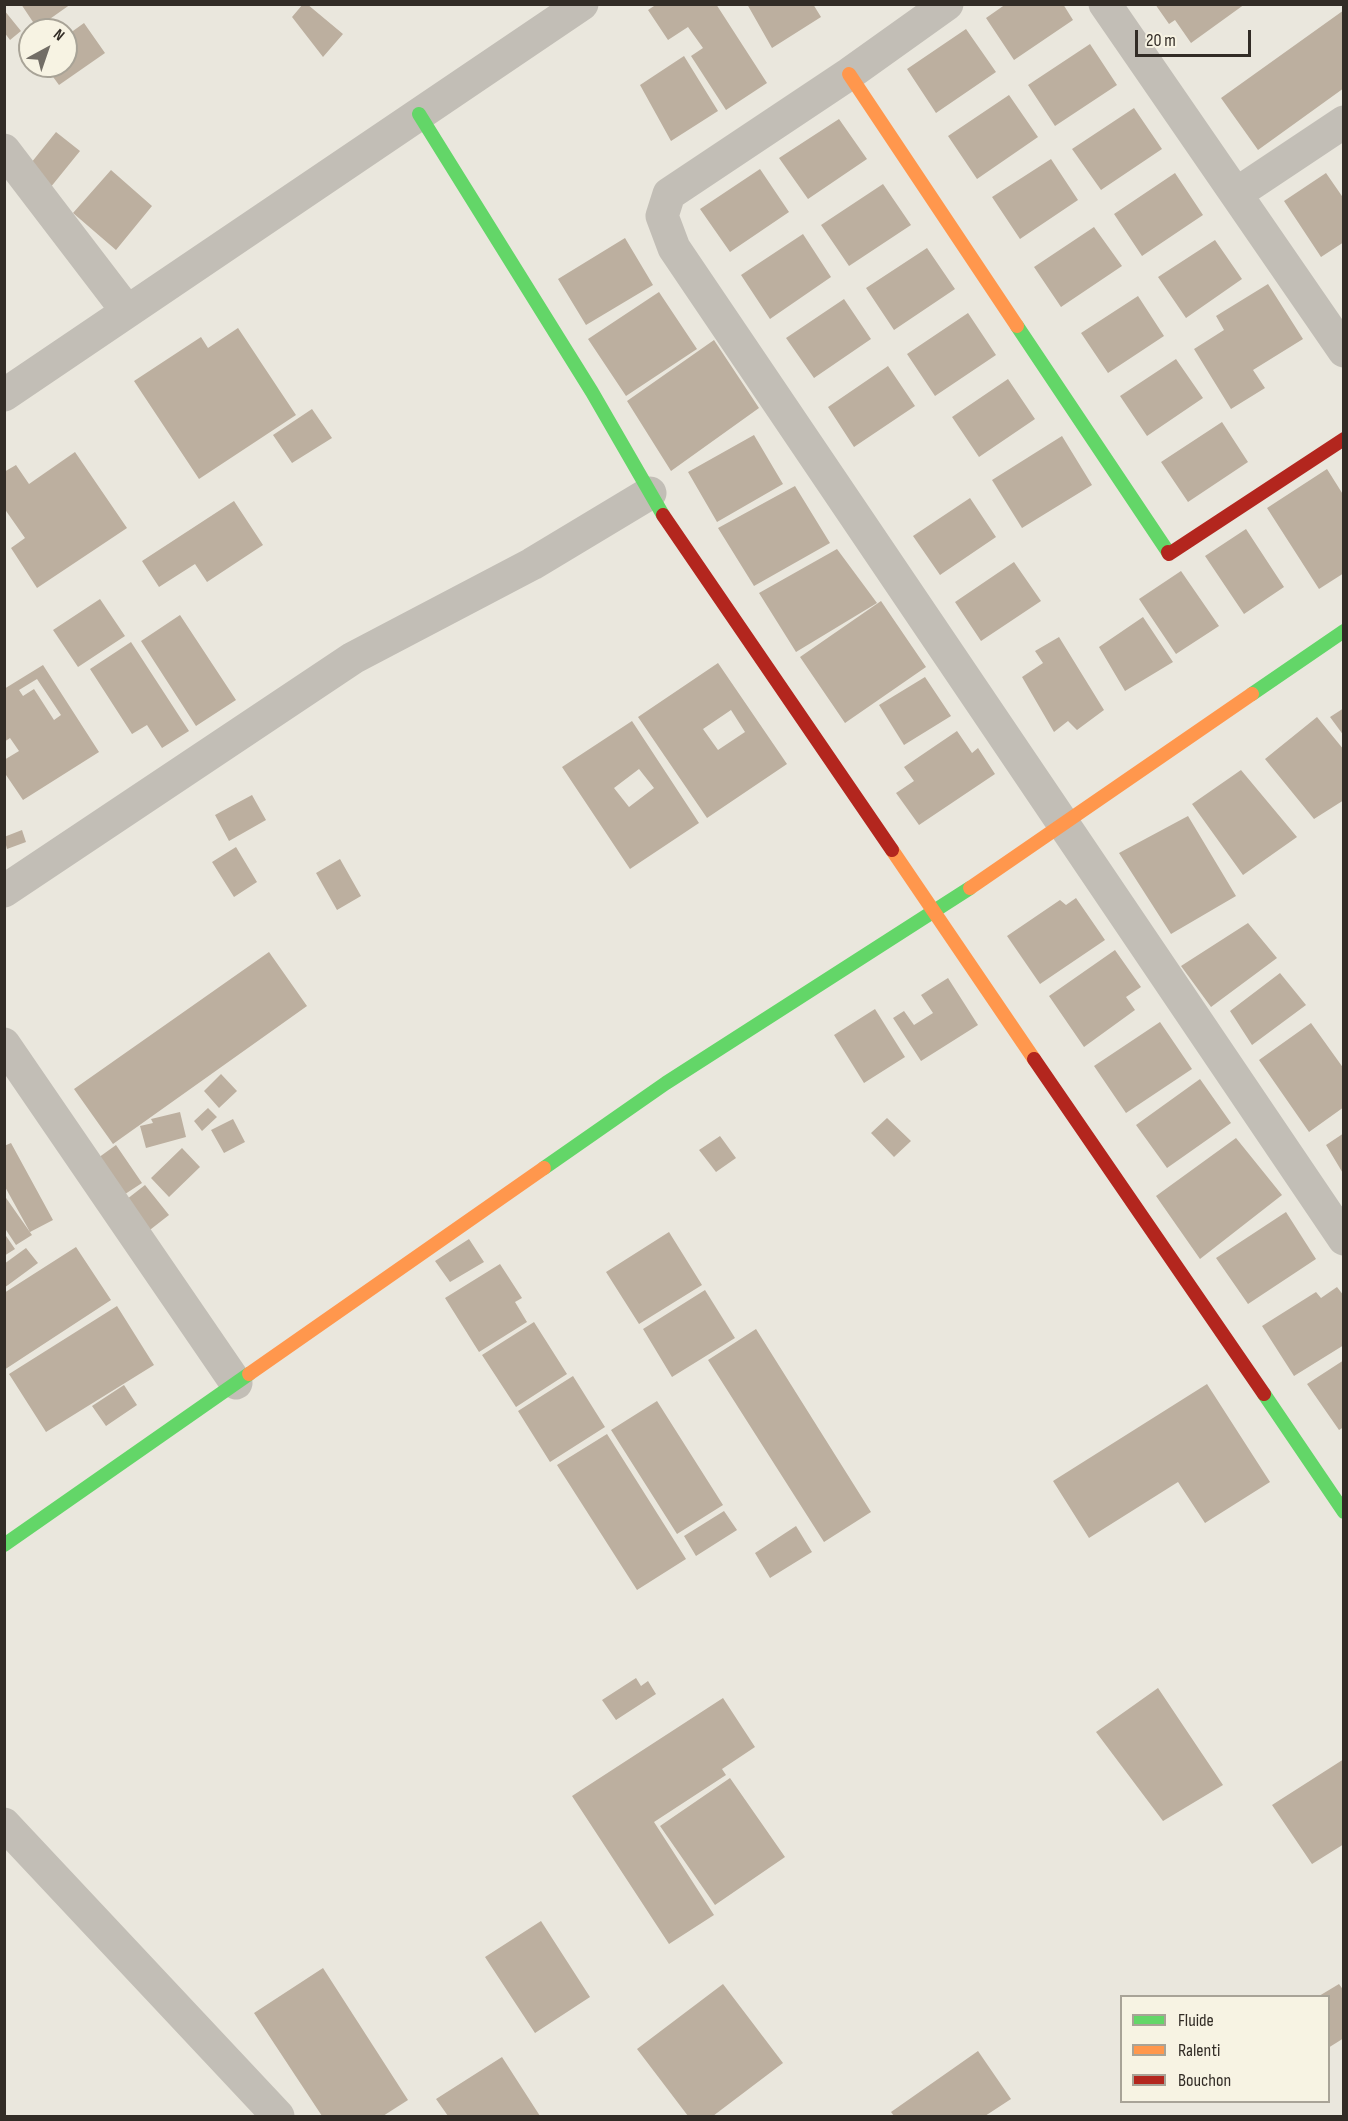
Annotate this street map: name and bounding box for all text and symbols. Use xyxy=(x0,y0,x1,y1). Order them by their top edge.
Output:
north arrow xyxy=(18,18,78,78)
scale bar xyxy=(1138,18,1254,56)
text: N xyxy=(49,25,68,45)
text: 20 m xyxy=(1146,30,1176,51)
legend xyxy=(1120,1995,1330,2103)
text: Fluide xyxy=(1178,2010,1214,2031)
text: Ralenti xyxy=(1178,2040,1220,2061)
text: Bouchon xyxy=(1178,2070,1231,2091)

